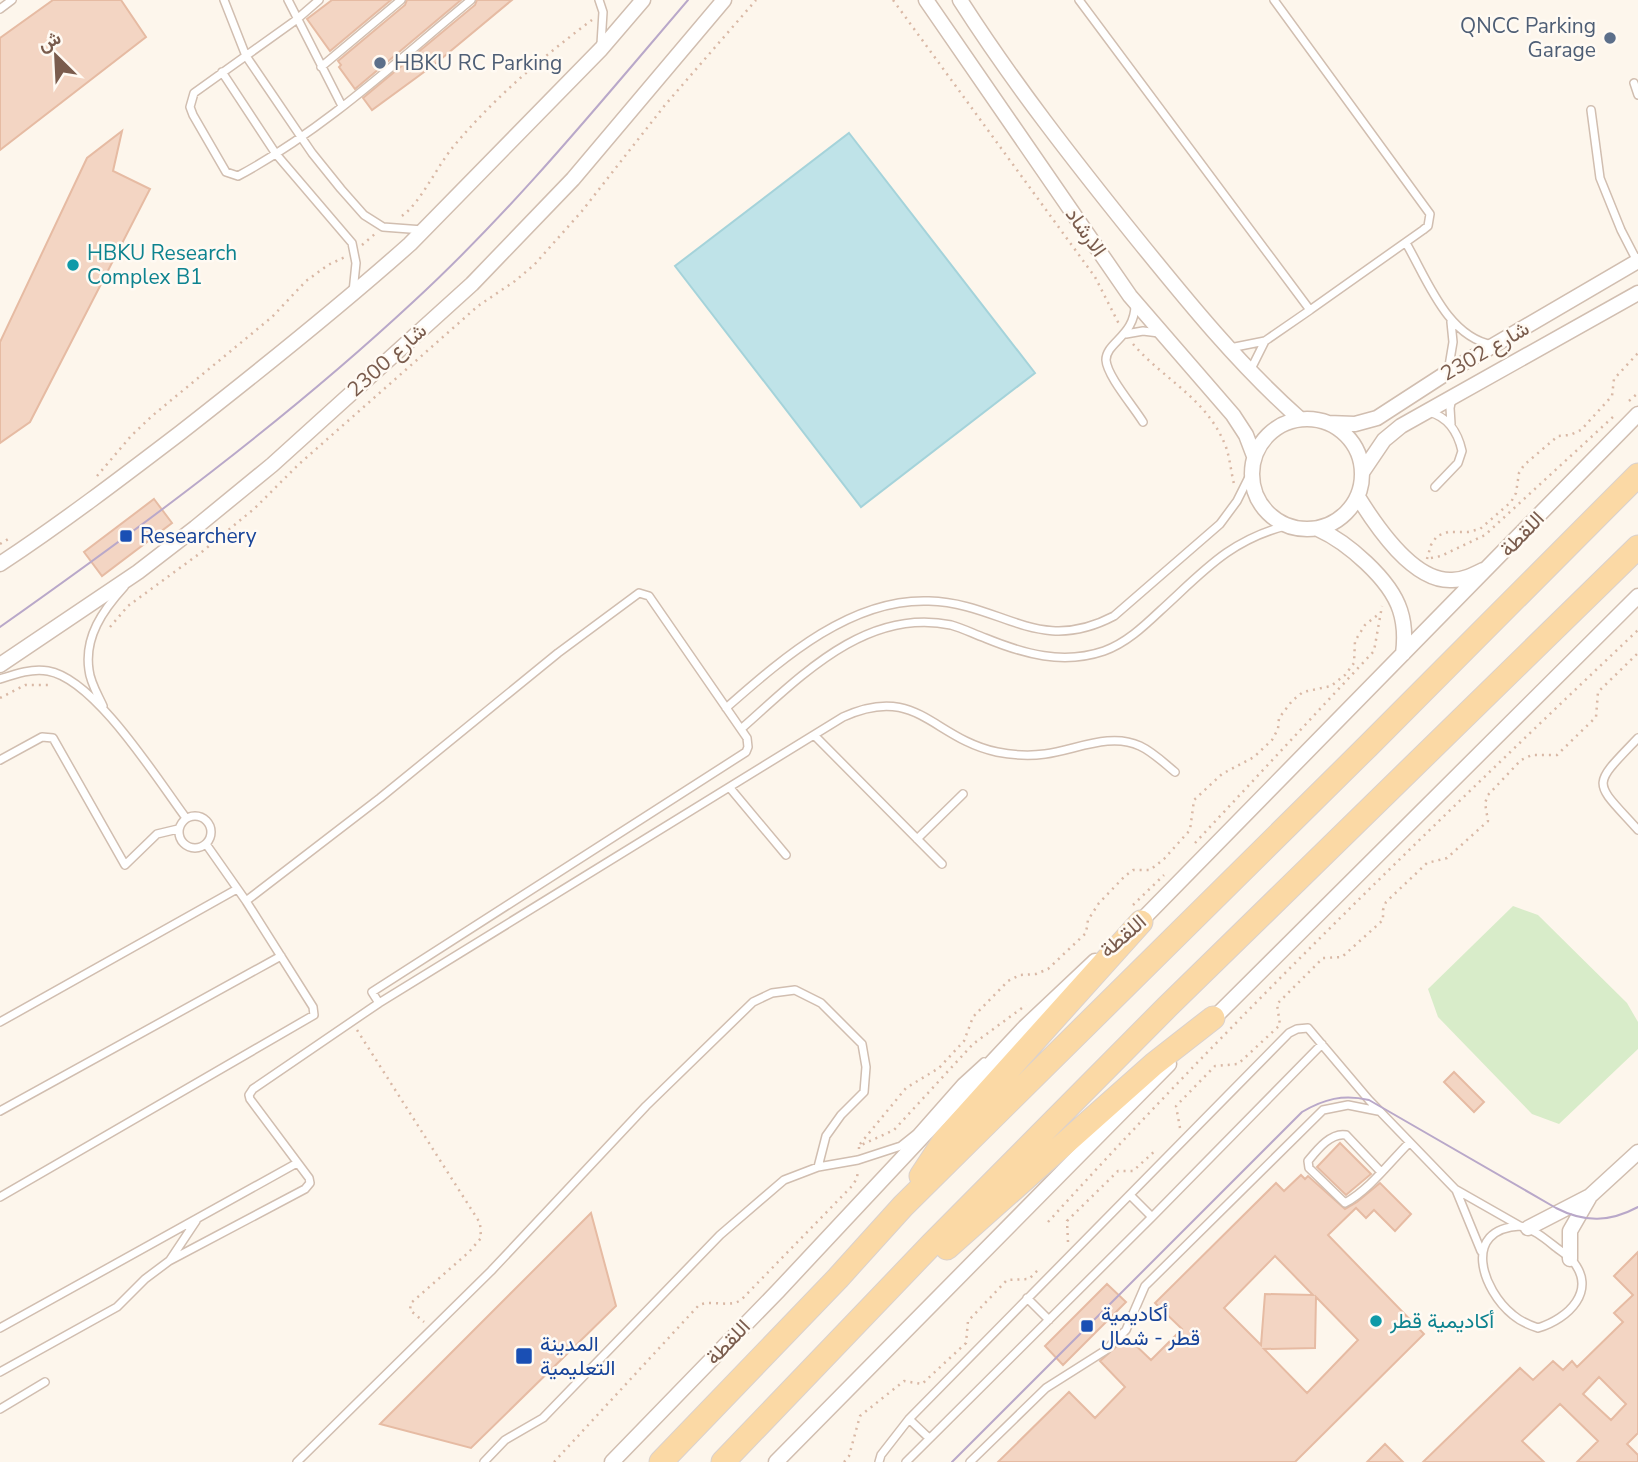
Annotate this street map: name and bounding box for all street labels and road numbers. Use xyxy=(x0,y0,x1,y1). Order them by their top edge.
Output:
street label: الارشاد xyxy=(1059,202,1113,262)
street label: شارع 2302 xyxy=(1436,314,1534,388)
street label: شارع 2300 xyxy=(341,317,433,403)
street label: اللقطة xyxy=(1493,505,1551,563)
street label: اللقطة xyxy=(1094,908,1152,964)
street label: اللقطة xyxy=(699,1313,757,1371)

